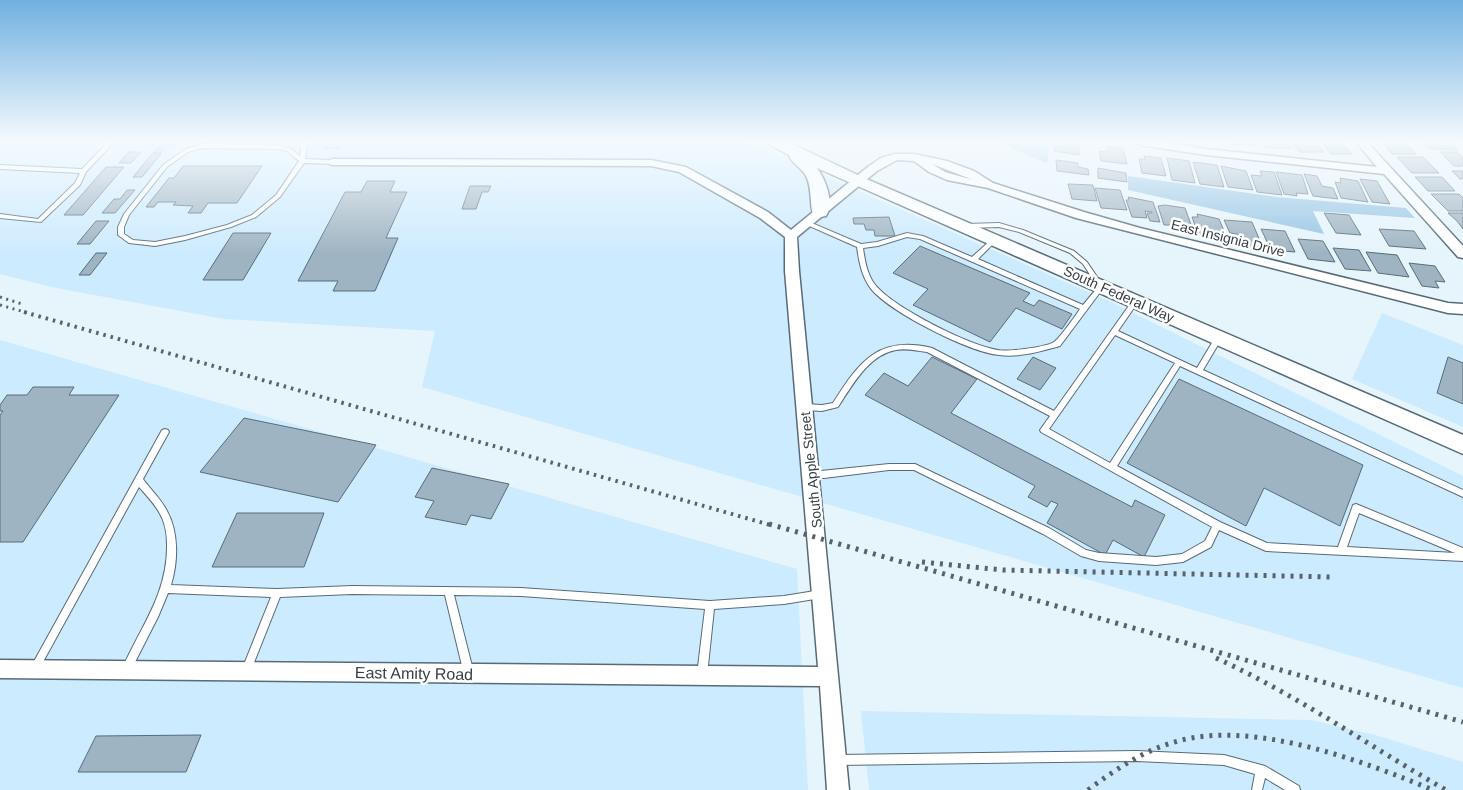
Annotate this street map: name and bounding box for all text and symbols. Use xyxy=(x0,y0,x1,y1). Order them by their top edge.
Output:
street label: East Insignia Drive xyxy=(1169,216,1287,260)
street label: South Federal Way xyxy=(1061,262,1177,326)
street label: South Apple Street xyxy=(797,411,825,529)
street label: East Amity Road xyxy=(355,664,473,683)

